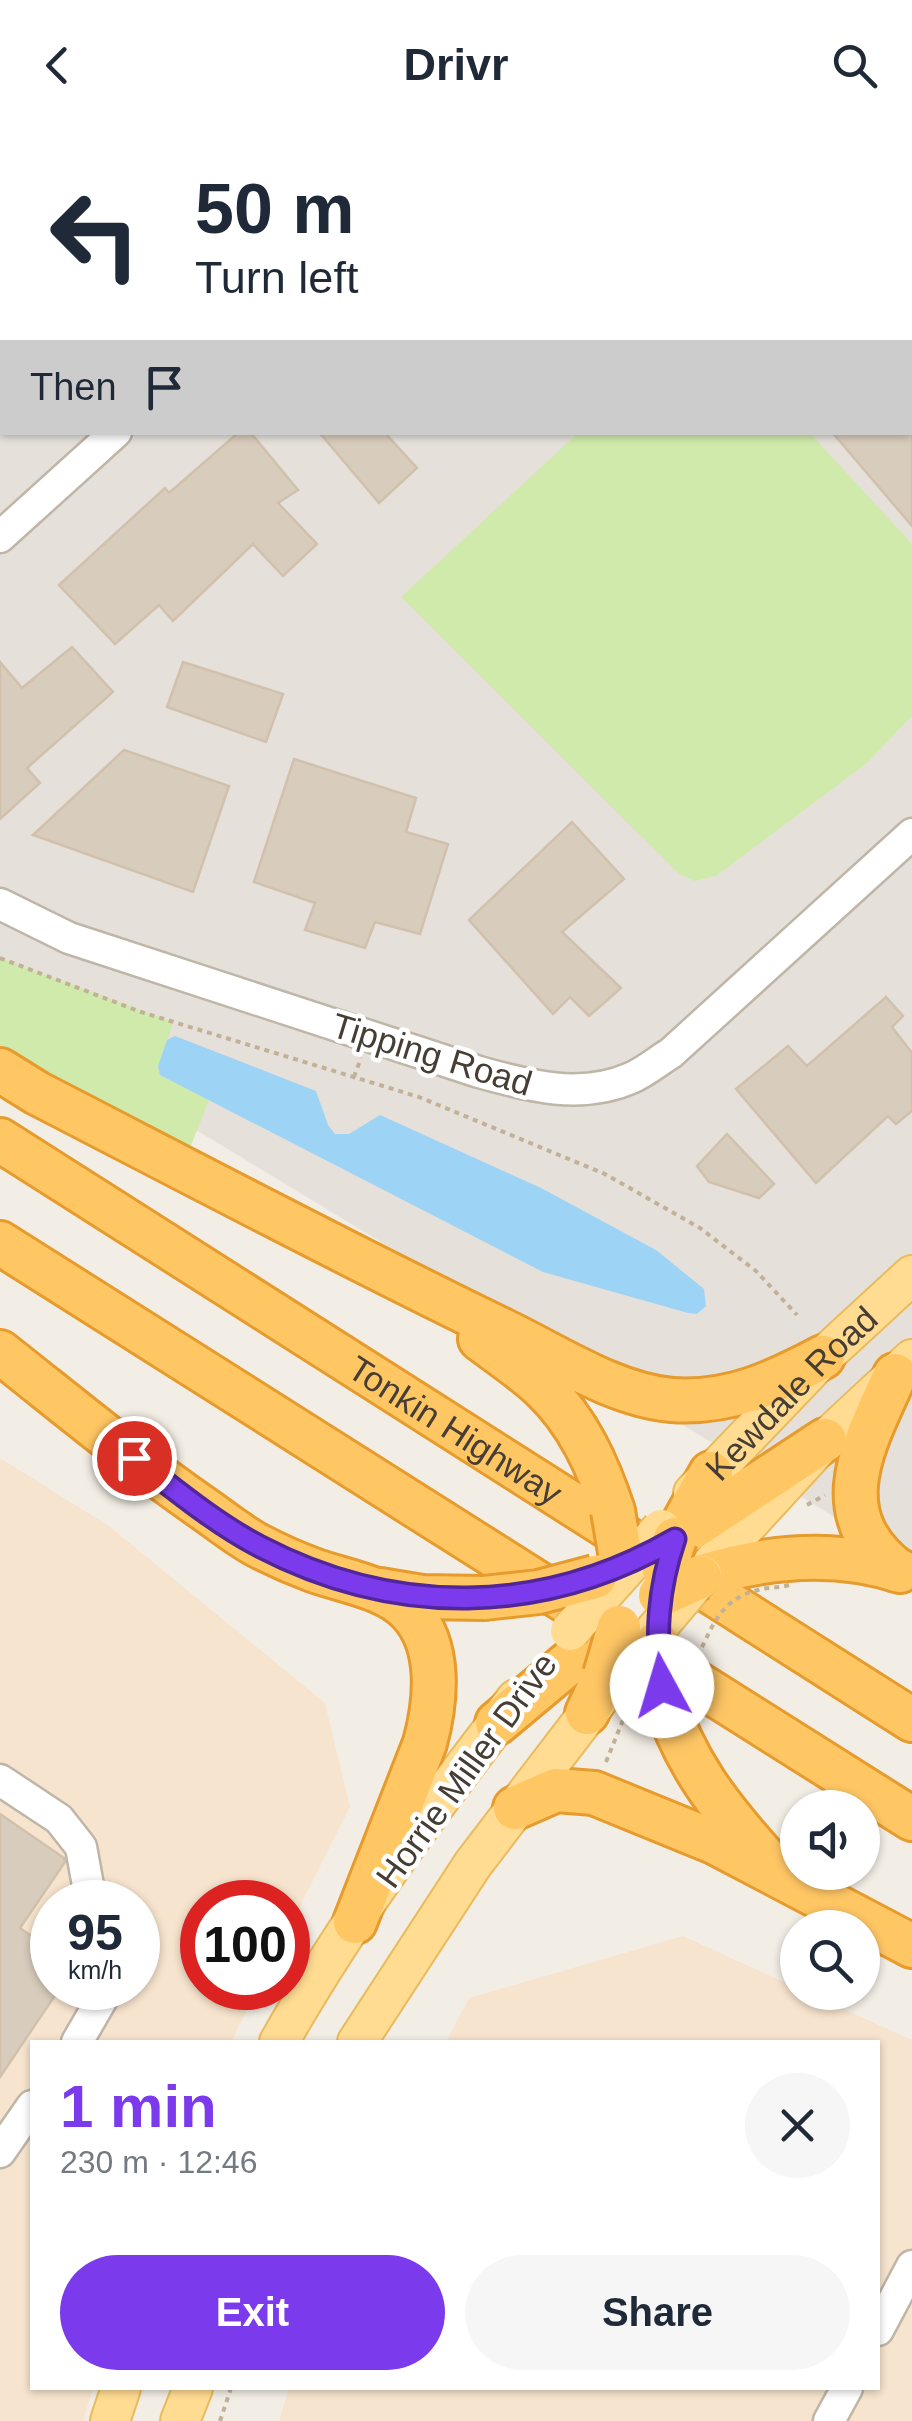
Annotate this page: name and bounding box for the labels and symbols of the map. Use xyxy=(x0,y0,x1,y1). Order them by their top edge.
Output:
street label: Tipping Road xyxy=(327,1005,537,1103)
street label: Kewdale Road xyxy=(697,1298,885,1488)
street label: Tonkin Highway xyxy=(342,1348,570,1512)
pin xyxy=(92,1416,177,1501)
position arrow xyxy=(610,1634,714,1738)
street label: Horrie Miller Drive xyxy=(368,1645,564,1895)
speed limit sign: 100 xyxy=(180,1880,310,2010)

